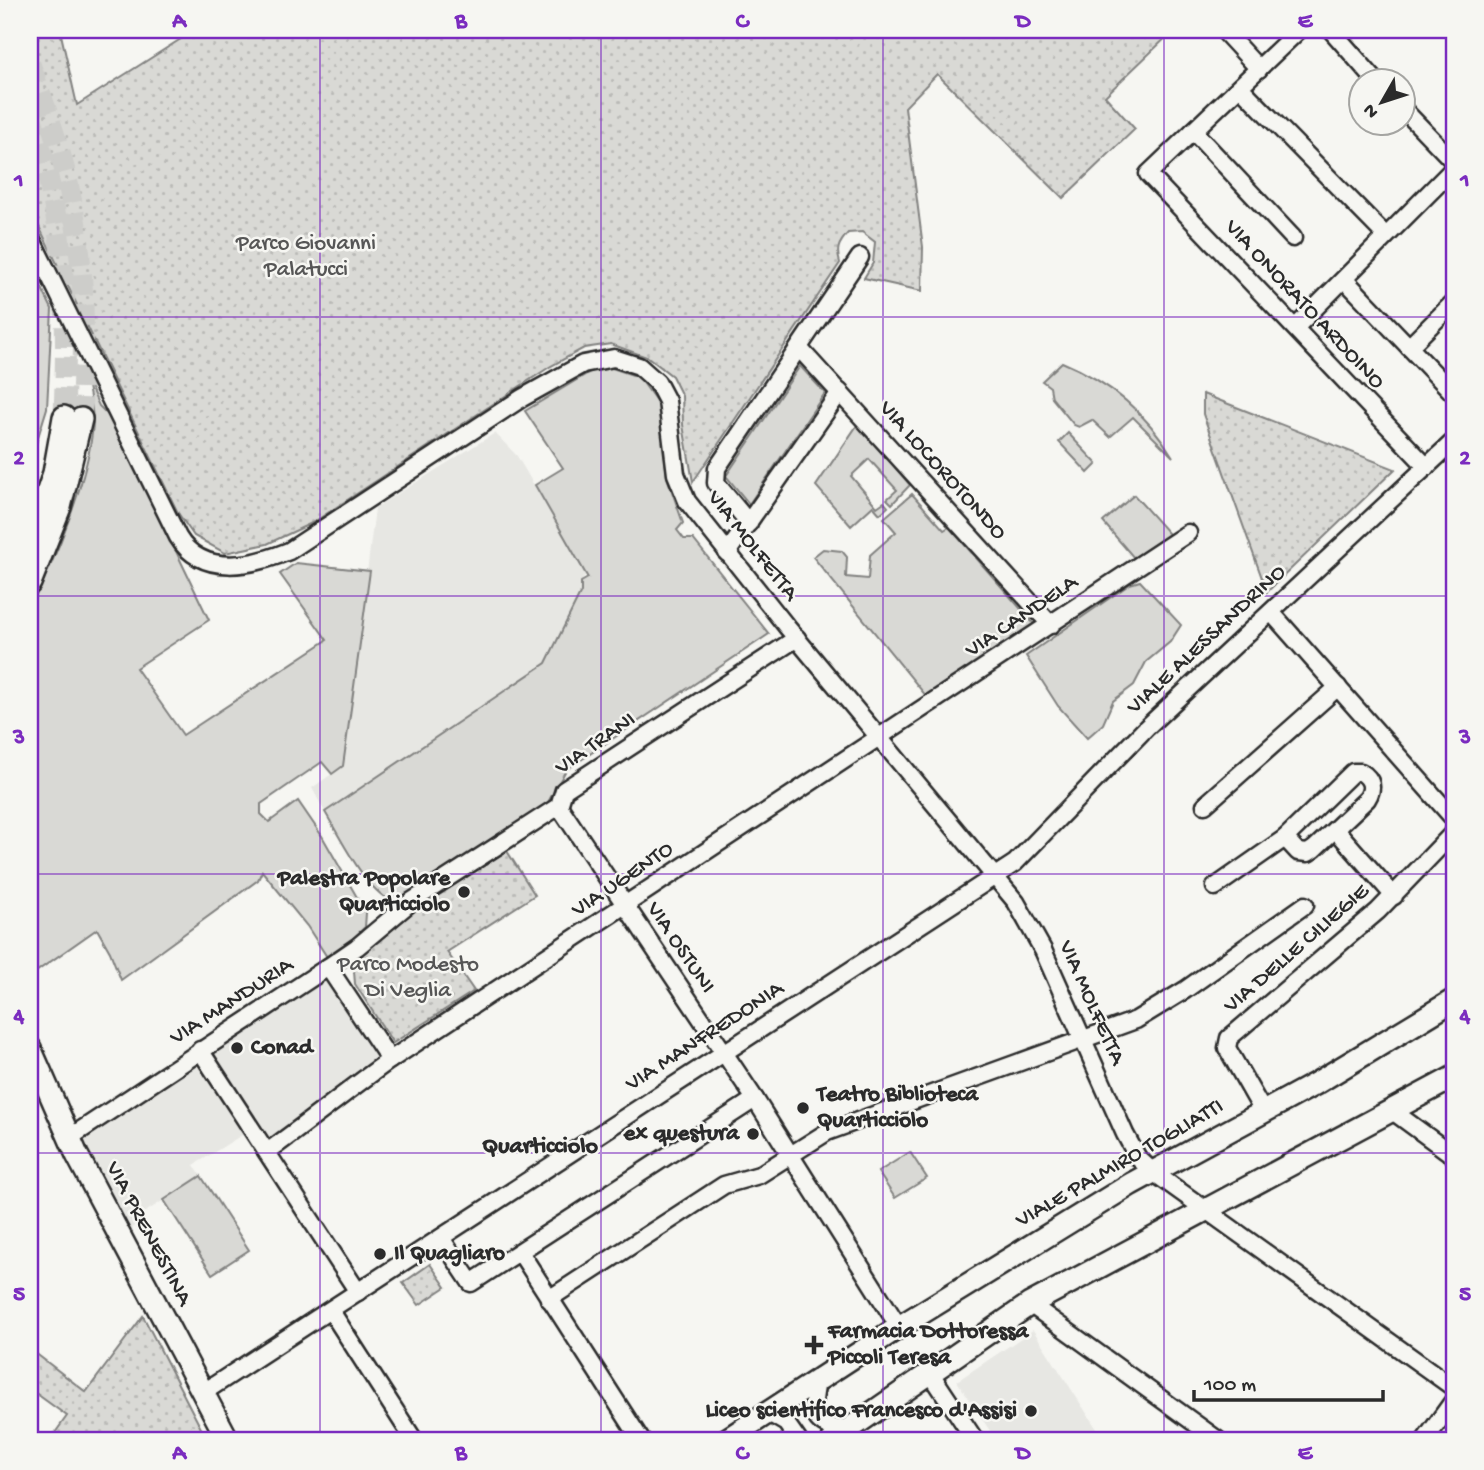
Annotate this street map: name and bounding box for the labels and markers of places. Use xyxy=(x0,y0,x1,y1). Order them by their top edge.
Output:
place label: Palestra Popolare Quarticciolo xyxy=(276,866,451,919)
marker: Palestra Popolare Quarticciolo xyxy=(456,884,472,900)
place label: Conad xyxy=(251,1035,315,1062)
marker: Conad xyxy=(229,1040,245,1056)
place label: Teatro Biblioteca Quarticciolo xyxy=(815,1082,979,1135)
marker: Teatro Biblioteca Quarticciolo xyxy=(795,1100,811,1116)
place label: ex questura xyxy=(623,1121,740,1148)
marker: ex questura xyxy=(745,1126,761,1142)
place label: Il Quagliaro xyxy=(394,1241,505,1268)
marker: Il Quagliaro xyxy=(372,1246,388,1262)
place label: Farmacia Dottoressa Piccoli Teresa xyxy=(826,1319,1029,1372)
marker: Farmacia Dottoressa Piccoli Teresa xyxy=(806,1337,822,1353)
place label: Liceo scientifico Francesco d'Assisi xyxy=(706,1398,1017,1425)
marker: Liceo scientifico Francesco d'Assisi xyxy=(1023,1403,1039,1419)

